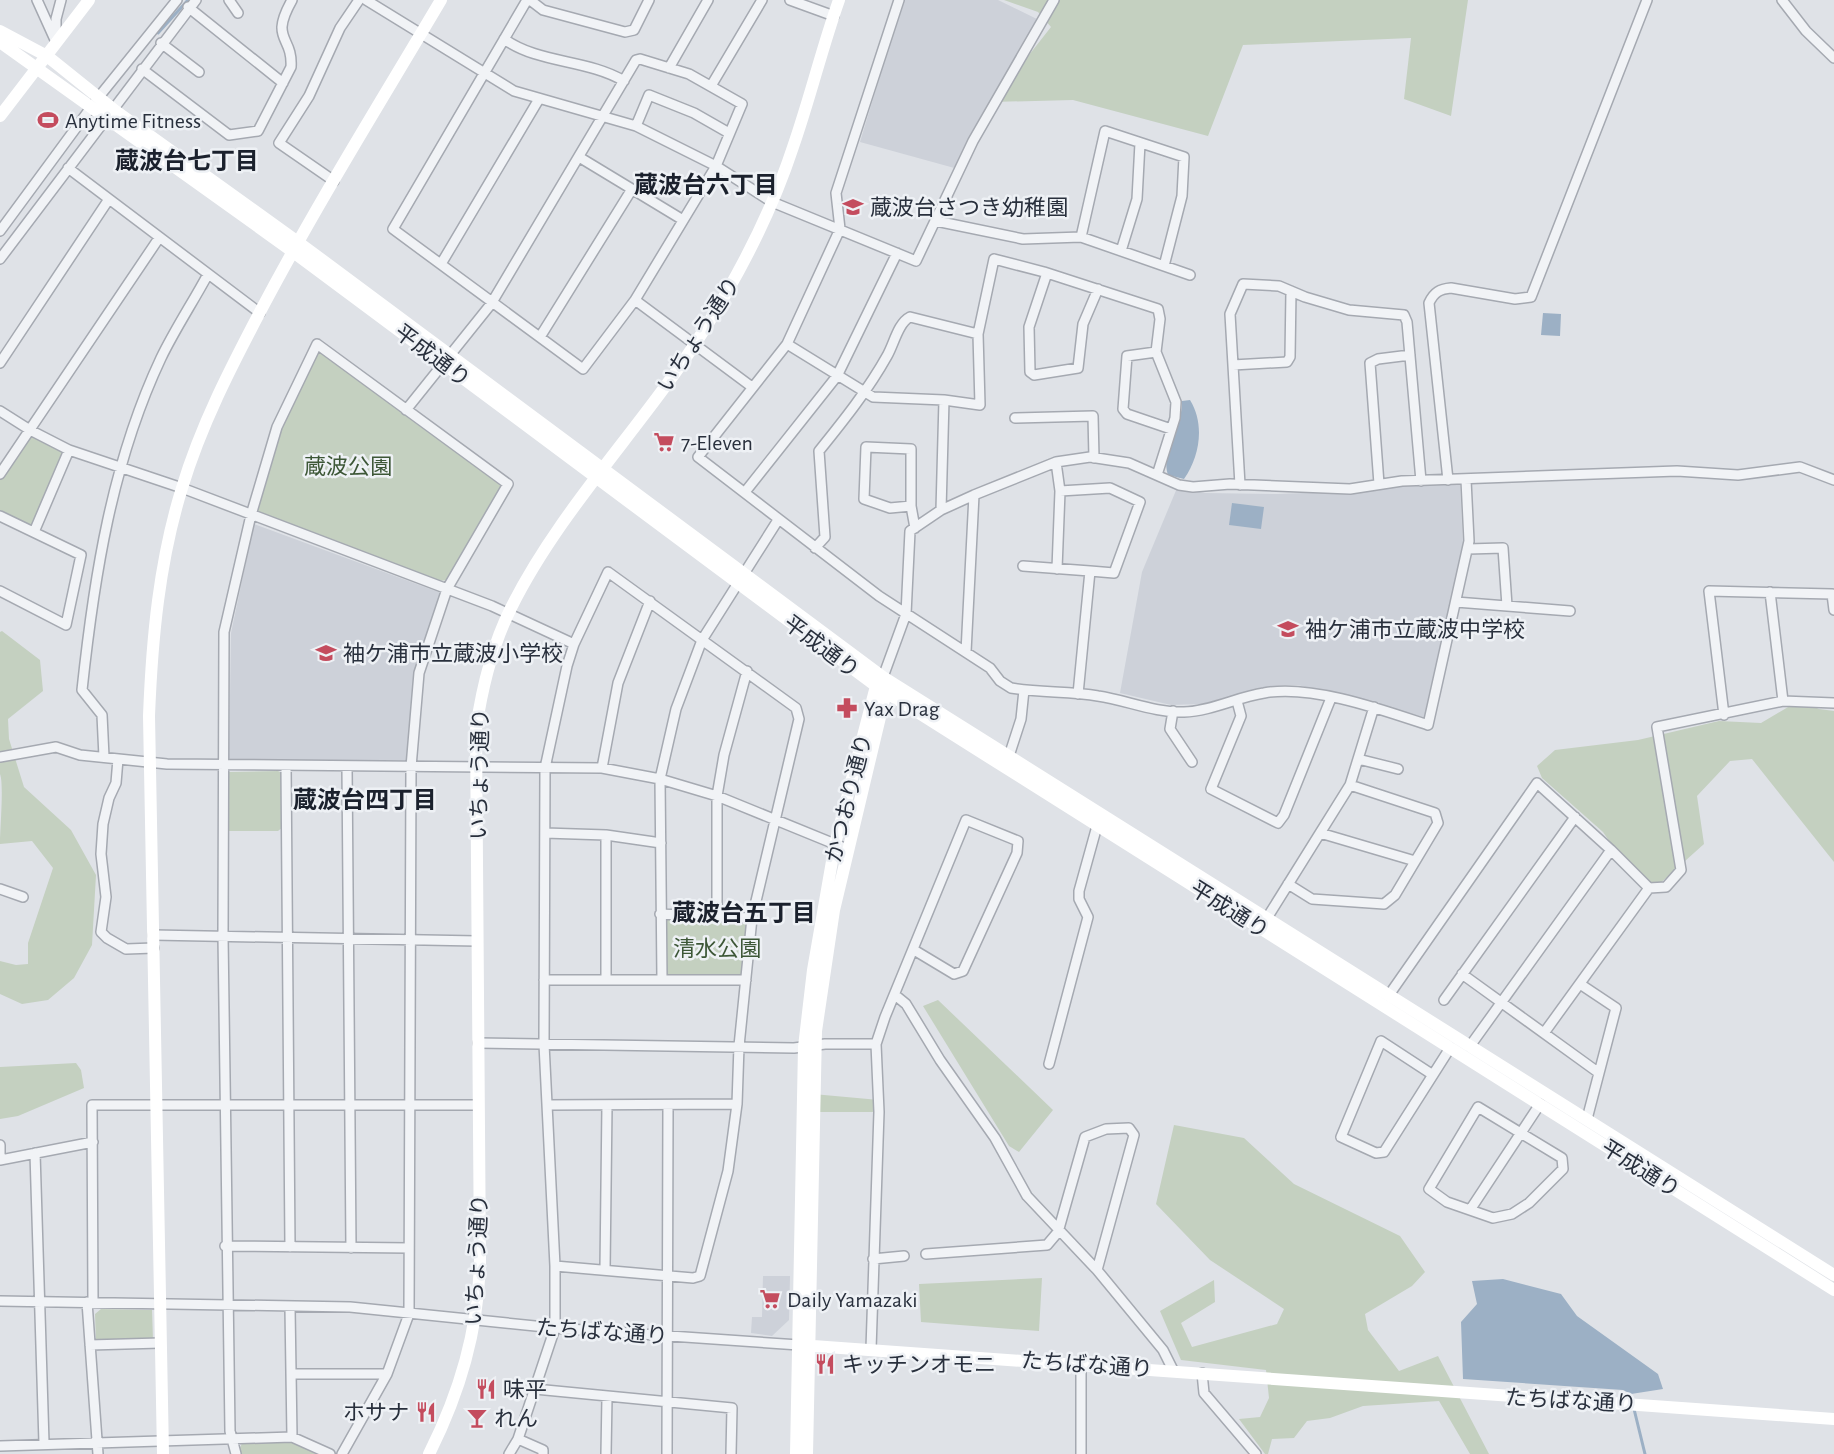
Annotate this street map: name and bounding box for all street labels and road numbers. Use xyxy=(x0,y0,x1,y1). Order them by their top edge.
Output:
street label: いちょう通り xyxy=(654,273,744,396)
street label: 平成通り xyxy=(391,320,475,391)
street label: 平成通り xyxy=(780,611,864,682)
street label: いちょう通り xyxy=(468,708,492,840)
street label: かつおり通り xyxy=(822,732,876,865)
street label: 平成通り xyxy=(1186,876,1273,942)
street label: 平成通り xyxy=(1597,1135,1684,1201)
street label: いちょう通り xyxy=(463,1194,491,1327)
street label: たちばな通り xyxy=(535,1315,669,1348)
street label: たちばな通り xyxy=(1020,1348,1154,1381)
street label: たちばな通り xyxy=(1504,1386,1637,1415)

